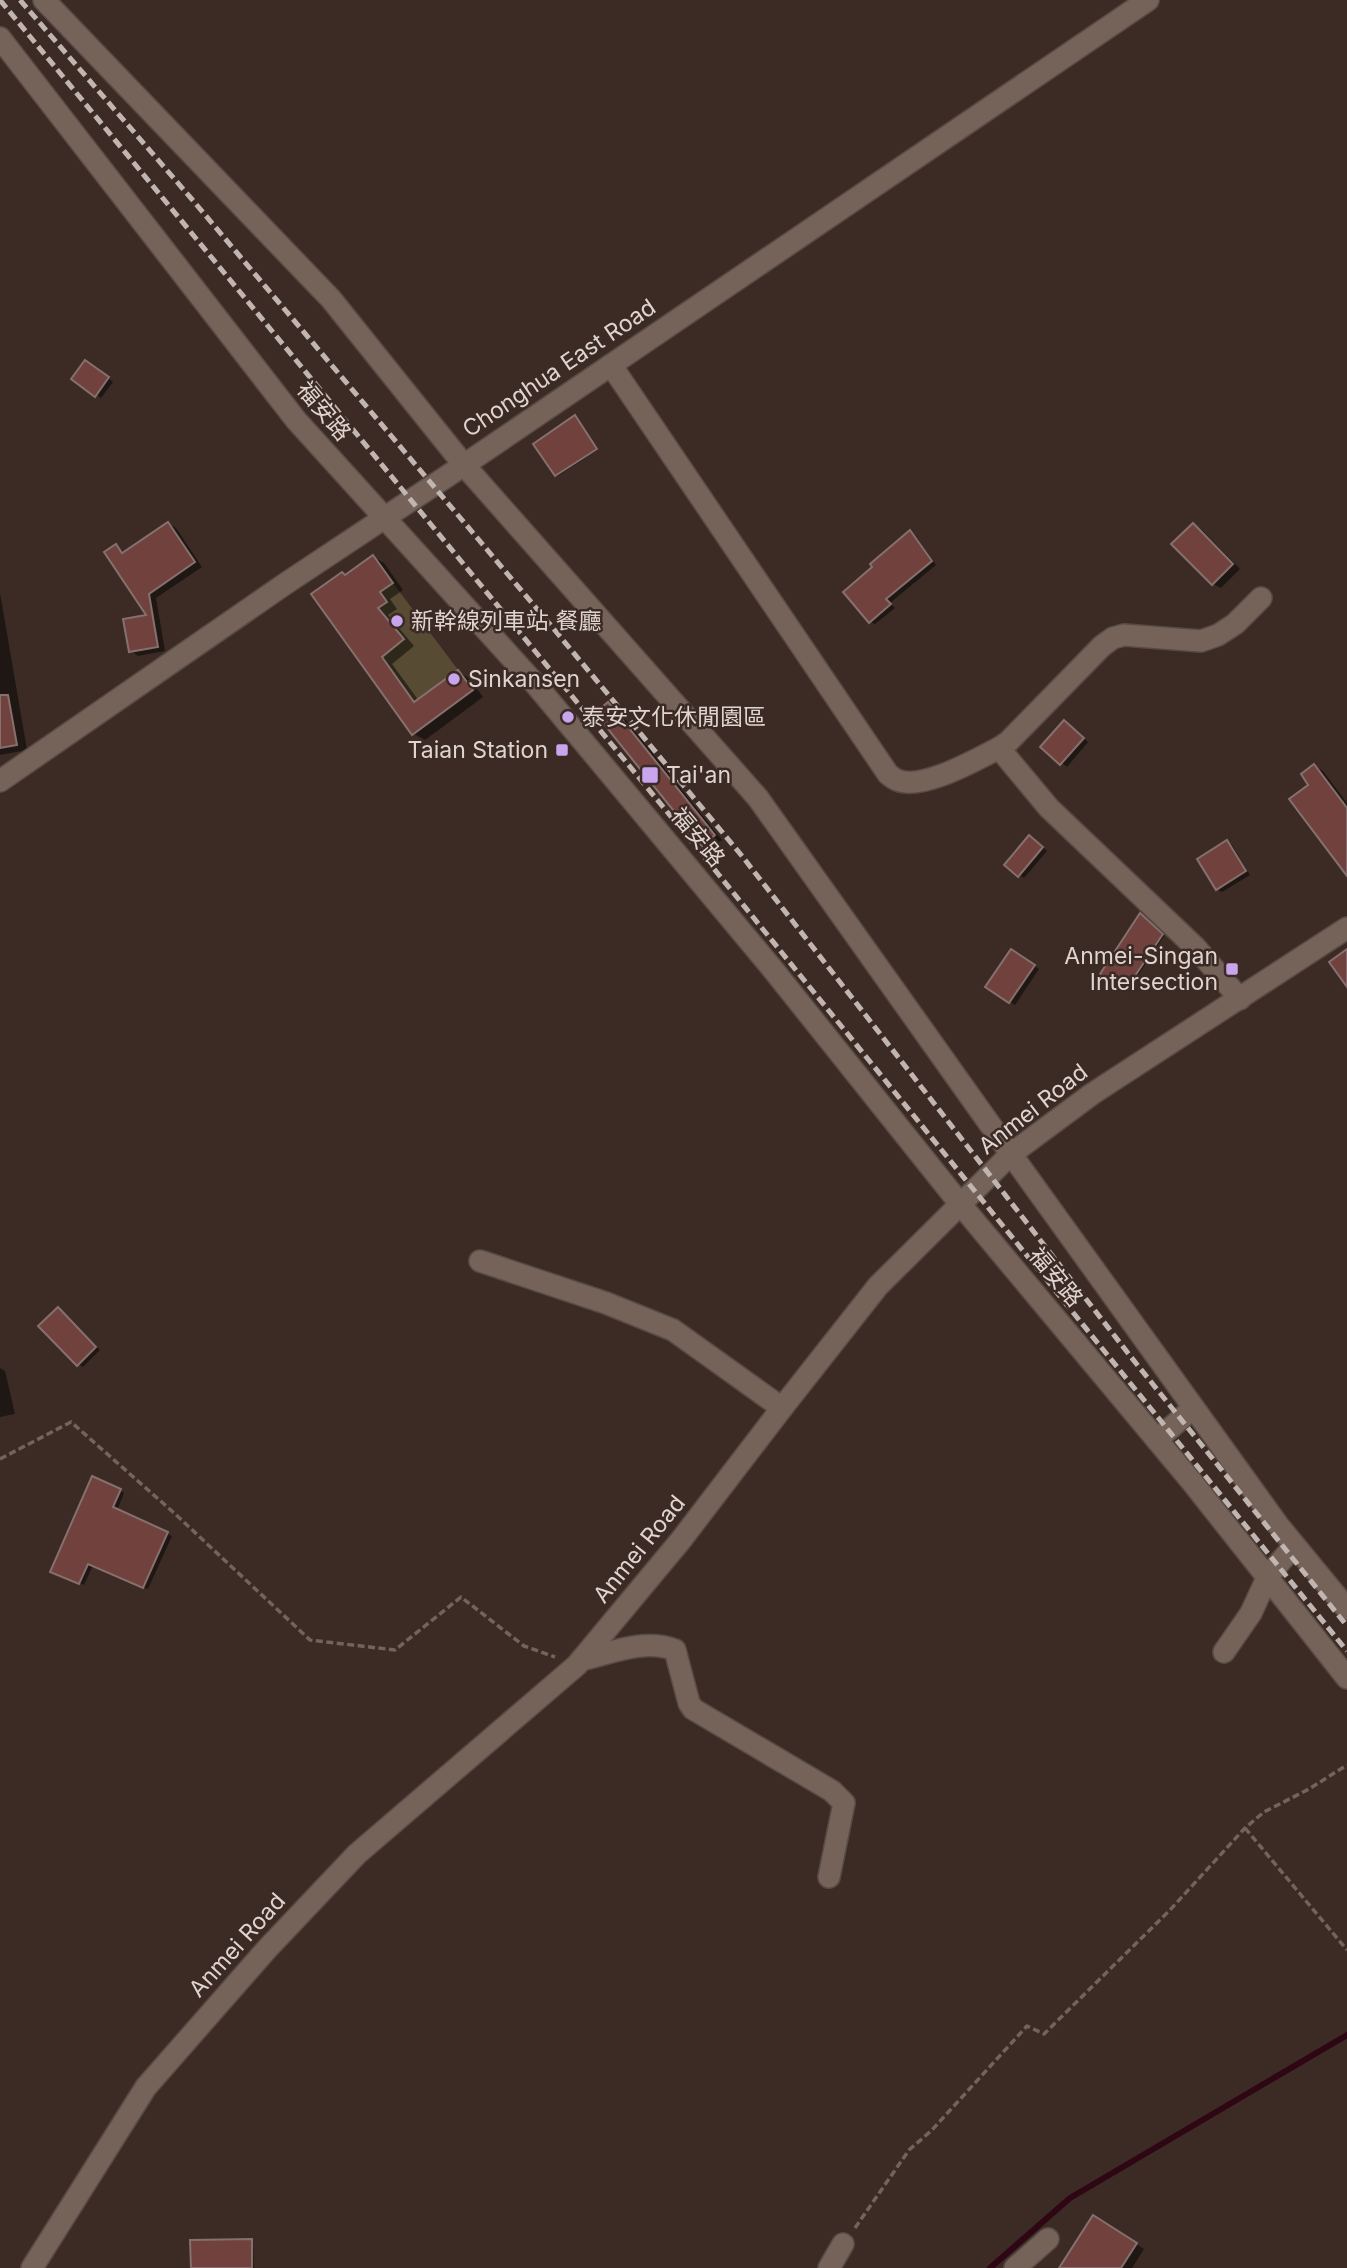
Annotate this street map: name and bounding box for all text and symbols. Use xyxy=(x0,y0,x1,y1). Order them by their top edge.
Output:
street label: Chonghua East Road xyxy=(457,293,661,443)
street label: 福安路 xyxy=(291,376,357,446)
place label: 新幹線列車站 餐廳 xyxy=(411,607,601,635)
marker: 新幹線列車站 餐廳 xyxy=(389,613,405,629)
place label: Sinkansen xyxy=(468,665,580,693)
marker: Sinkansen xyxy=(446,671,462,687)
place label: 泰安文化休閒園區 xyxy=(582,703,766,731)
marker: 泰安文化休閒園區 xyxy=(560,709,576,725)
place label: Taian Station xyxy=(408,736,548,764)
marker: Taian Station xyxy=(554,742,570,758)
place label: Tai'an xyxy=(666,761,731,789)
marker: Tai'an xyxy=(640,765,660,785)
street label: 福安路 xyxy=(665,802,731,872)
place label: Anmei-Singan Intersection xyxy=(1064,942,1218,996)
marker: Anmei-Singan Intersection xyxy=(1224,961,1240,977)
street label: Anmei Road xyxy=(973,1058,1093,1160)
street label: 福安路 xyxy=(1023,1242,1089,1312)
street label: Anmei Road xyxy=(587,1489,691,1609)
street label: Anmei Road xyxy=(183,1887,291,2003)

